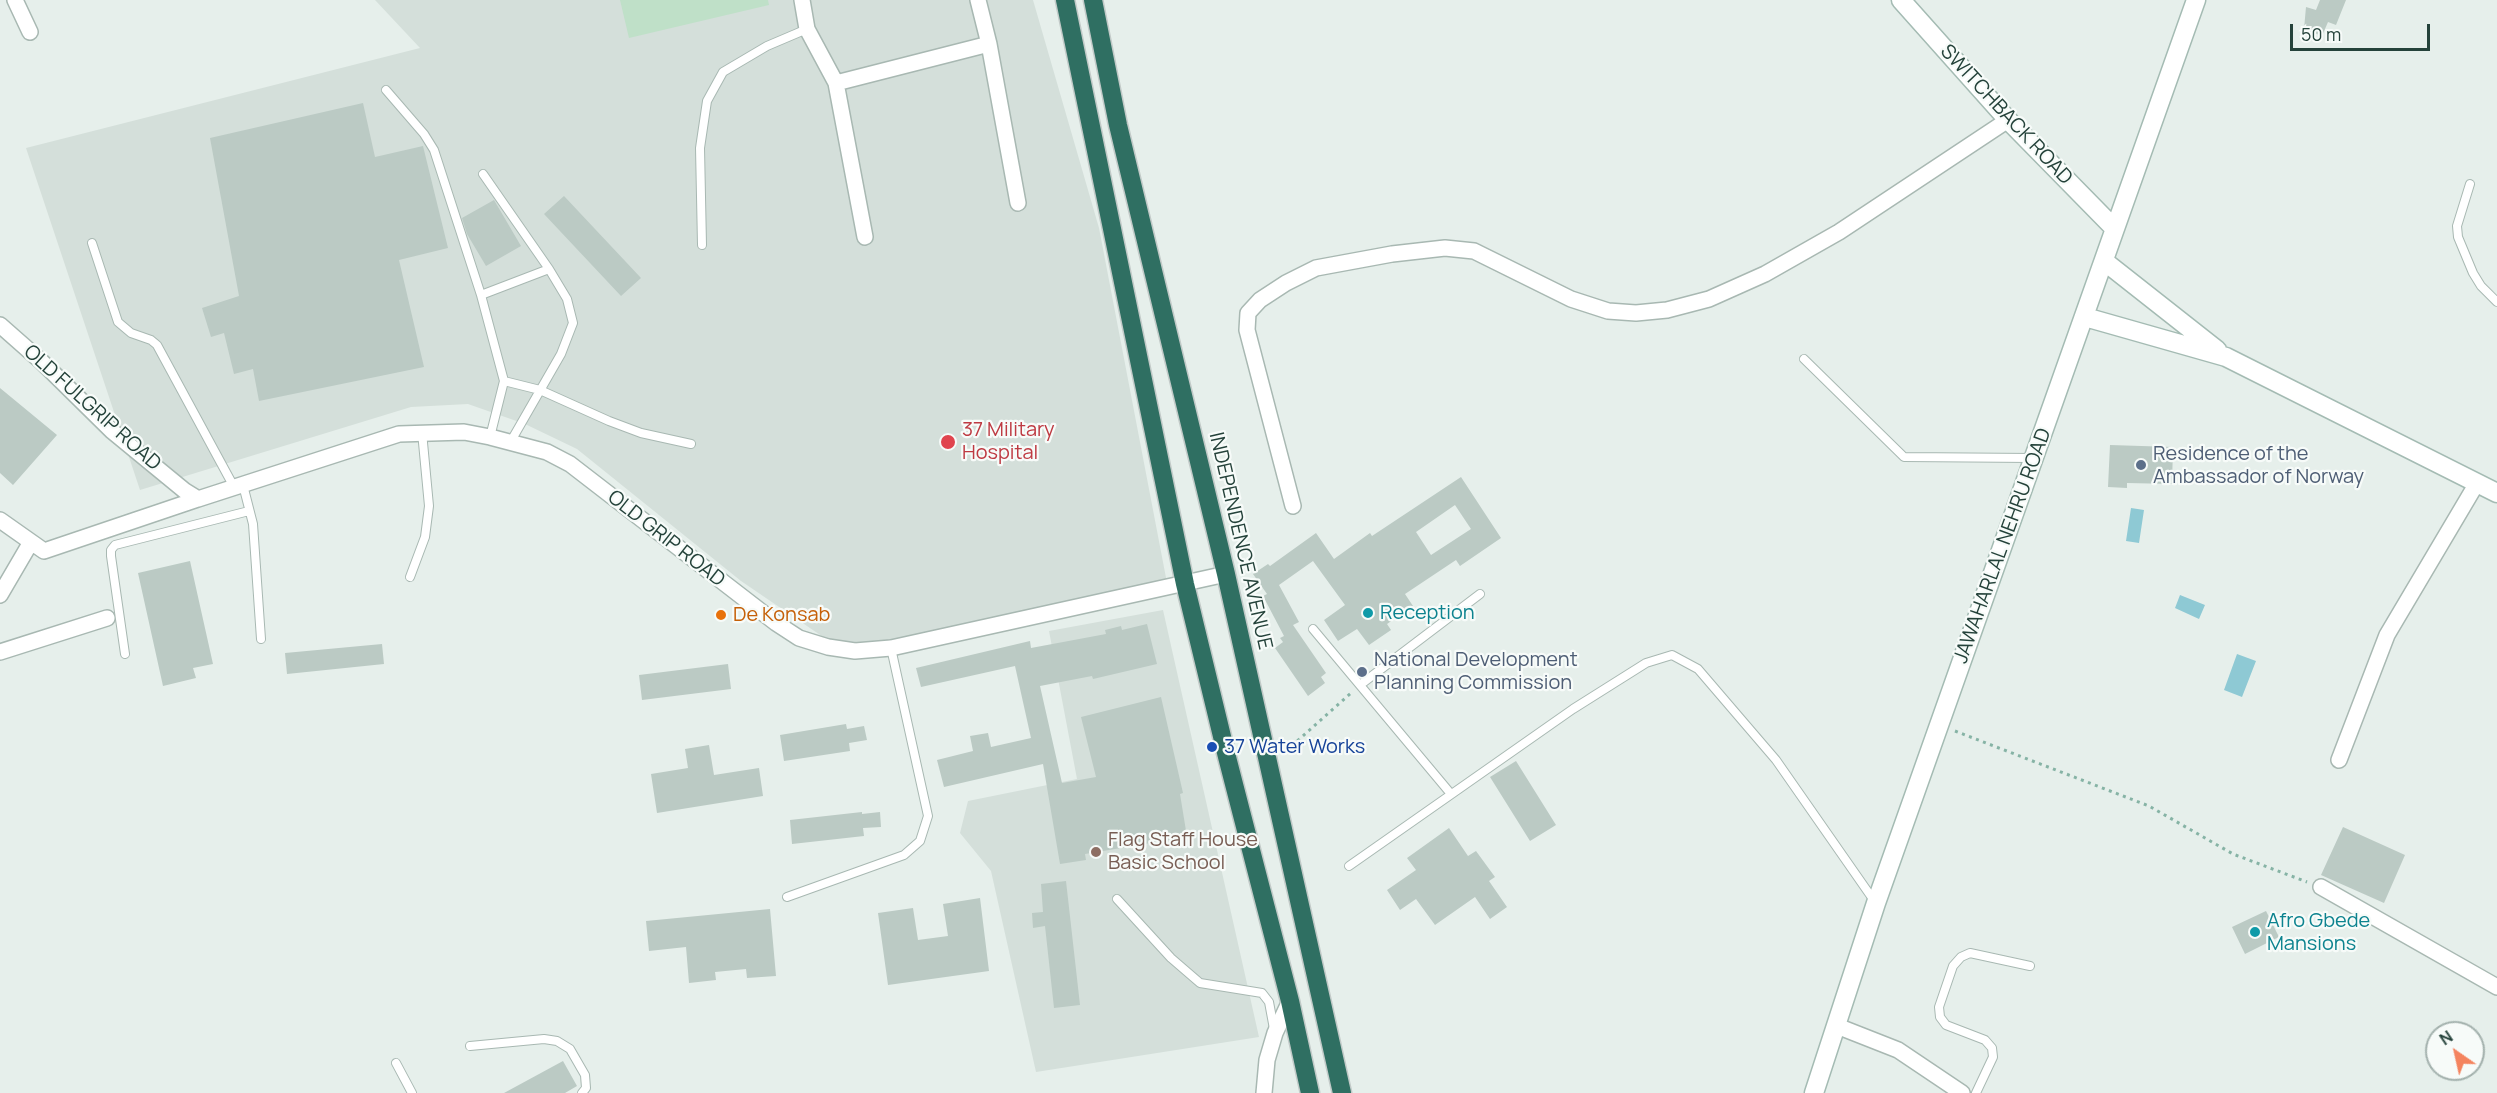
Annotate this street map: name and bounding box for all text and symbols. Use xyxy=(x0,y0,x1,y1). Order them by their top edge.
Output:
scale bar xyxy=(2293,12,2432,50)
text: 50 m xyxy=(2301,22,2341,46)
street label: SWITCHBACK ROAD xyxy=(1935,40,2077,190)
street label: OLD FULGRIP ROAD xyxy=(18,340,166,476)
place label: 37 Military Hospital xyxy=(962,418,1055,465)
street label: JAWAHARLAL NEHRU ROAD xyxy=(1949,425,2057,667)
street label: INDEPENDENCE AVENUE xyxy=(1203,430,1277,652)
marker: 37 Military Hospital xyxy=(939,433,957,451)
place label: Residence of the Ambassador of Norway xyxy=(2153,442,2364,489)
marker: Residence of the Ambassador of Norway xyxy=(2134,458,2148,472)
street label: OLD GRIP ROAD xyxy=(603,486,729,592)
place label: Reception xyxy=(1380,601,1475,625)
place label: De Konsab xyxy=(733,603,830,627)
marker: Reception xyxy=(1361,606,1375,620)
marker: De Konsab xyxy=(714,608,728,622)
place label: National Development Planning Commission xyxy=(1374,648,1578,695)
marker: National Development Planning Commission xyxy=(1355,665,1369,679)
place label: 37 Water Works xyxy=(1224,735,1365,759)
marker: 37 Water Works xyxy=(1205,740,1219,754)
place label: Flag Staff House Basic School xyxy=(1108,828,1258,875)
marker: Flag Staff House Basic School xyxy=(1089,845,1103,859)
place label: Afro Gbede Mansions xyxy=(2267,909,2370,956)
marker: Afro Gbede Mansions xyxy=(2248,925,2262,939)
north arrow xyxy=(2425,1021,2485,1081)
text: N xyxy=(2435,1025,2457,1050)

